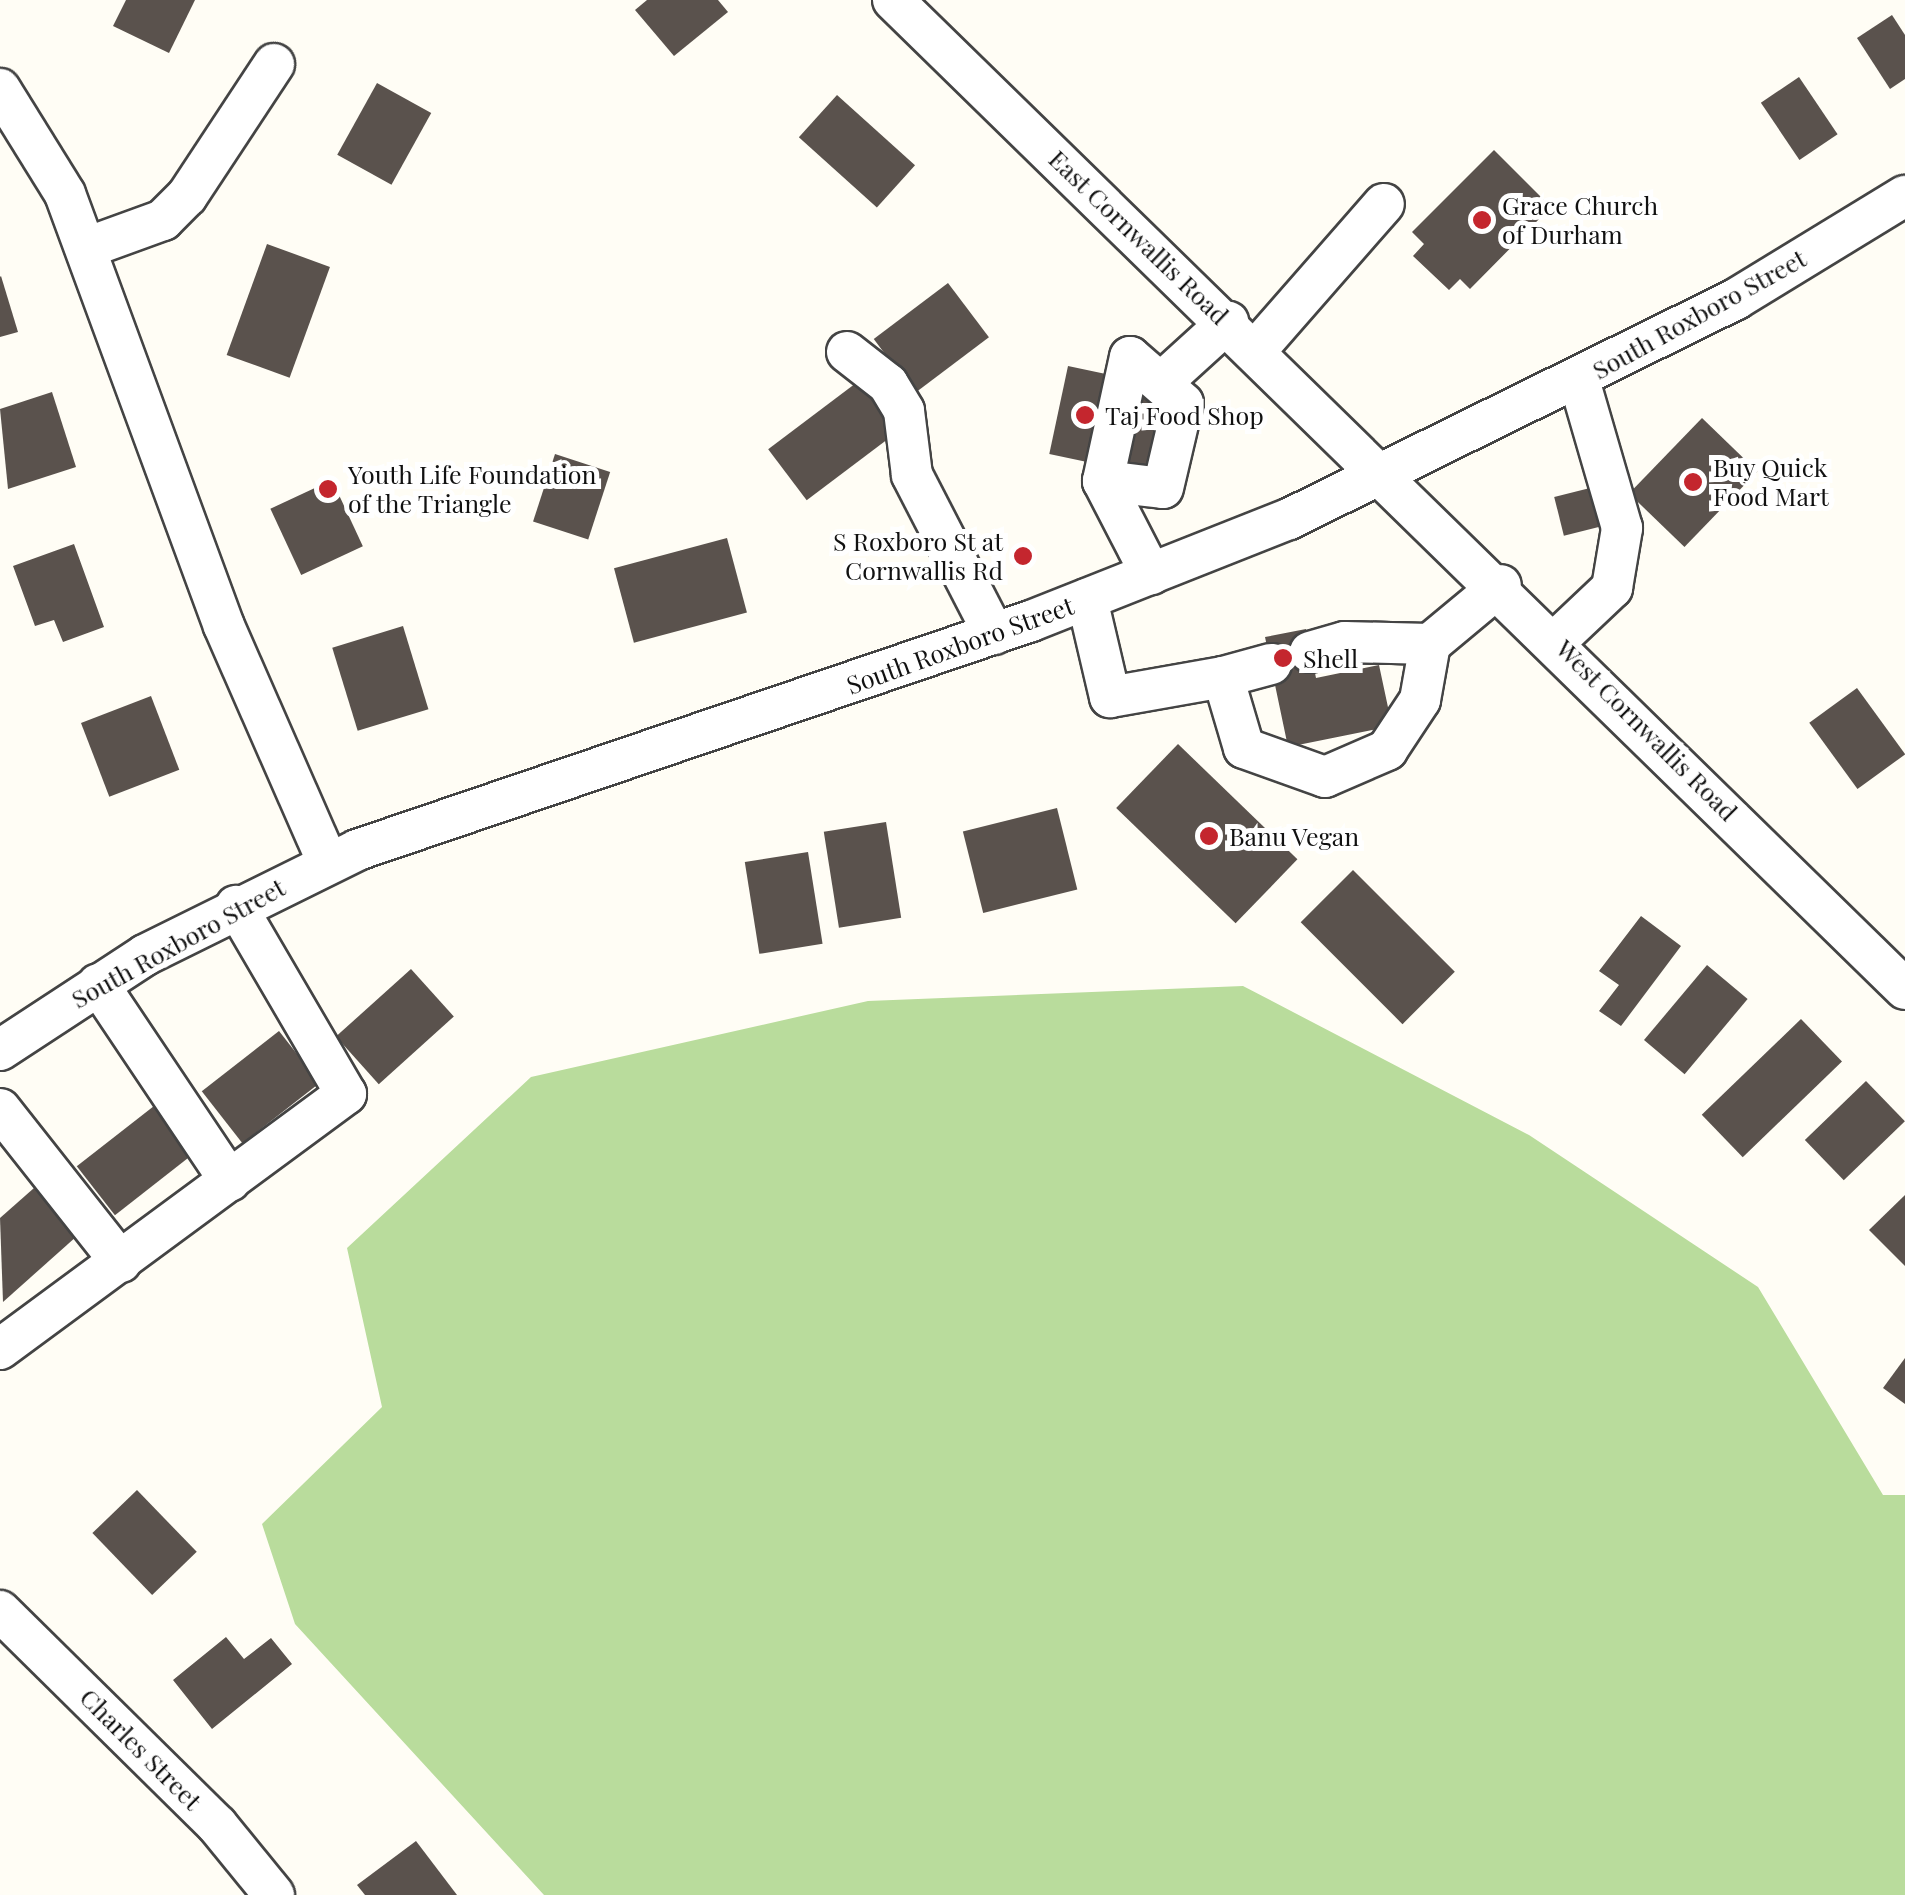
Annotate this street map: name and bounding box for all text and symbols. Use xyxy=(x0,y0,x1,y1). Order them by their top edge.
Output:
street label: East Cornwallis Road xyxy=(1043,144,1235,330)
place label: Grace Church of Durham xyxy=(1502,191,1658,250)
marker: Grace Church of Durham xyxy=(1471,209,1493,231)
street label: South Roxboro Street xyxy=(1587,243,1811,385)
place label: Taj Food Shop xyxy=(1105,400,1264,430)
marker: Taj Food Shop xyxy=(1074,404,1096,426)
place label: Buy Quick Food Mart xyxy=(1713,453,1829,512)
place label: Youth Life Foundation of the Triangle xyxy=(348,460,596,519)
marker: Buy Quick Food Mart xyxy=(1682,471,1704,493)
marker: Youth Life Foundation of the Triangle xyxy=(317,478,339,500)
place label: S Roxboro St at Cornwallis Rd xyxy=(833,527,1003,586)
marker: S Roxboro St at Cornwallis Rd xyxy=(1012,545,1034,567)
street label: South Roxboro Street xyxy=(842,590,1078,700)
street label: West Cornwallis Road xyxy=(1550,633,1744,827)
place label: Shell xyxy=(1303,643,1358,673)
marker: Shell xyxy=(1272,647,1294,669)
place label: Banu Vegan xyxy=(1229,821,1360,851)
marker: Banu Vegan xyxy=(1198,825,1220,847)
street label: South Roxboro Street xyxy=(66,872,290,1014)
street label: Charles Street xyxy=(74,1682,208,1816)

